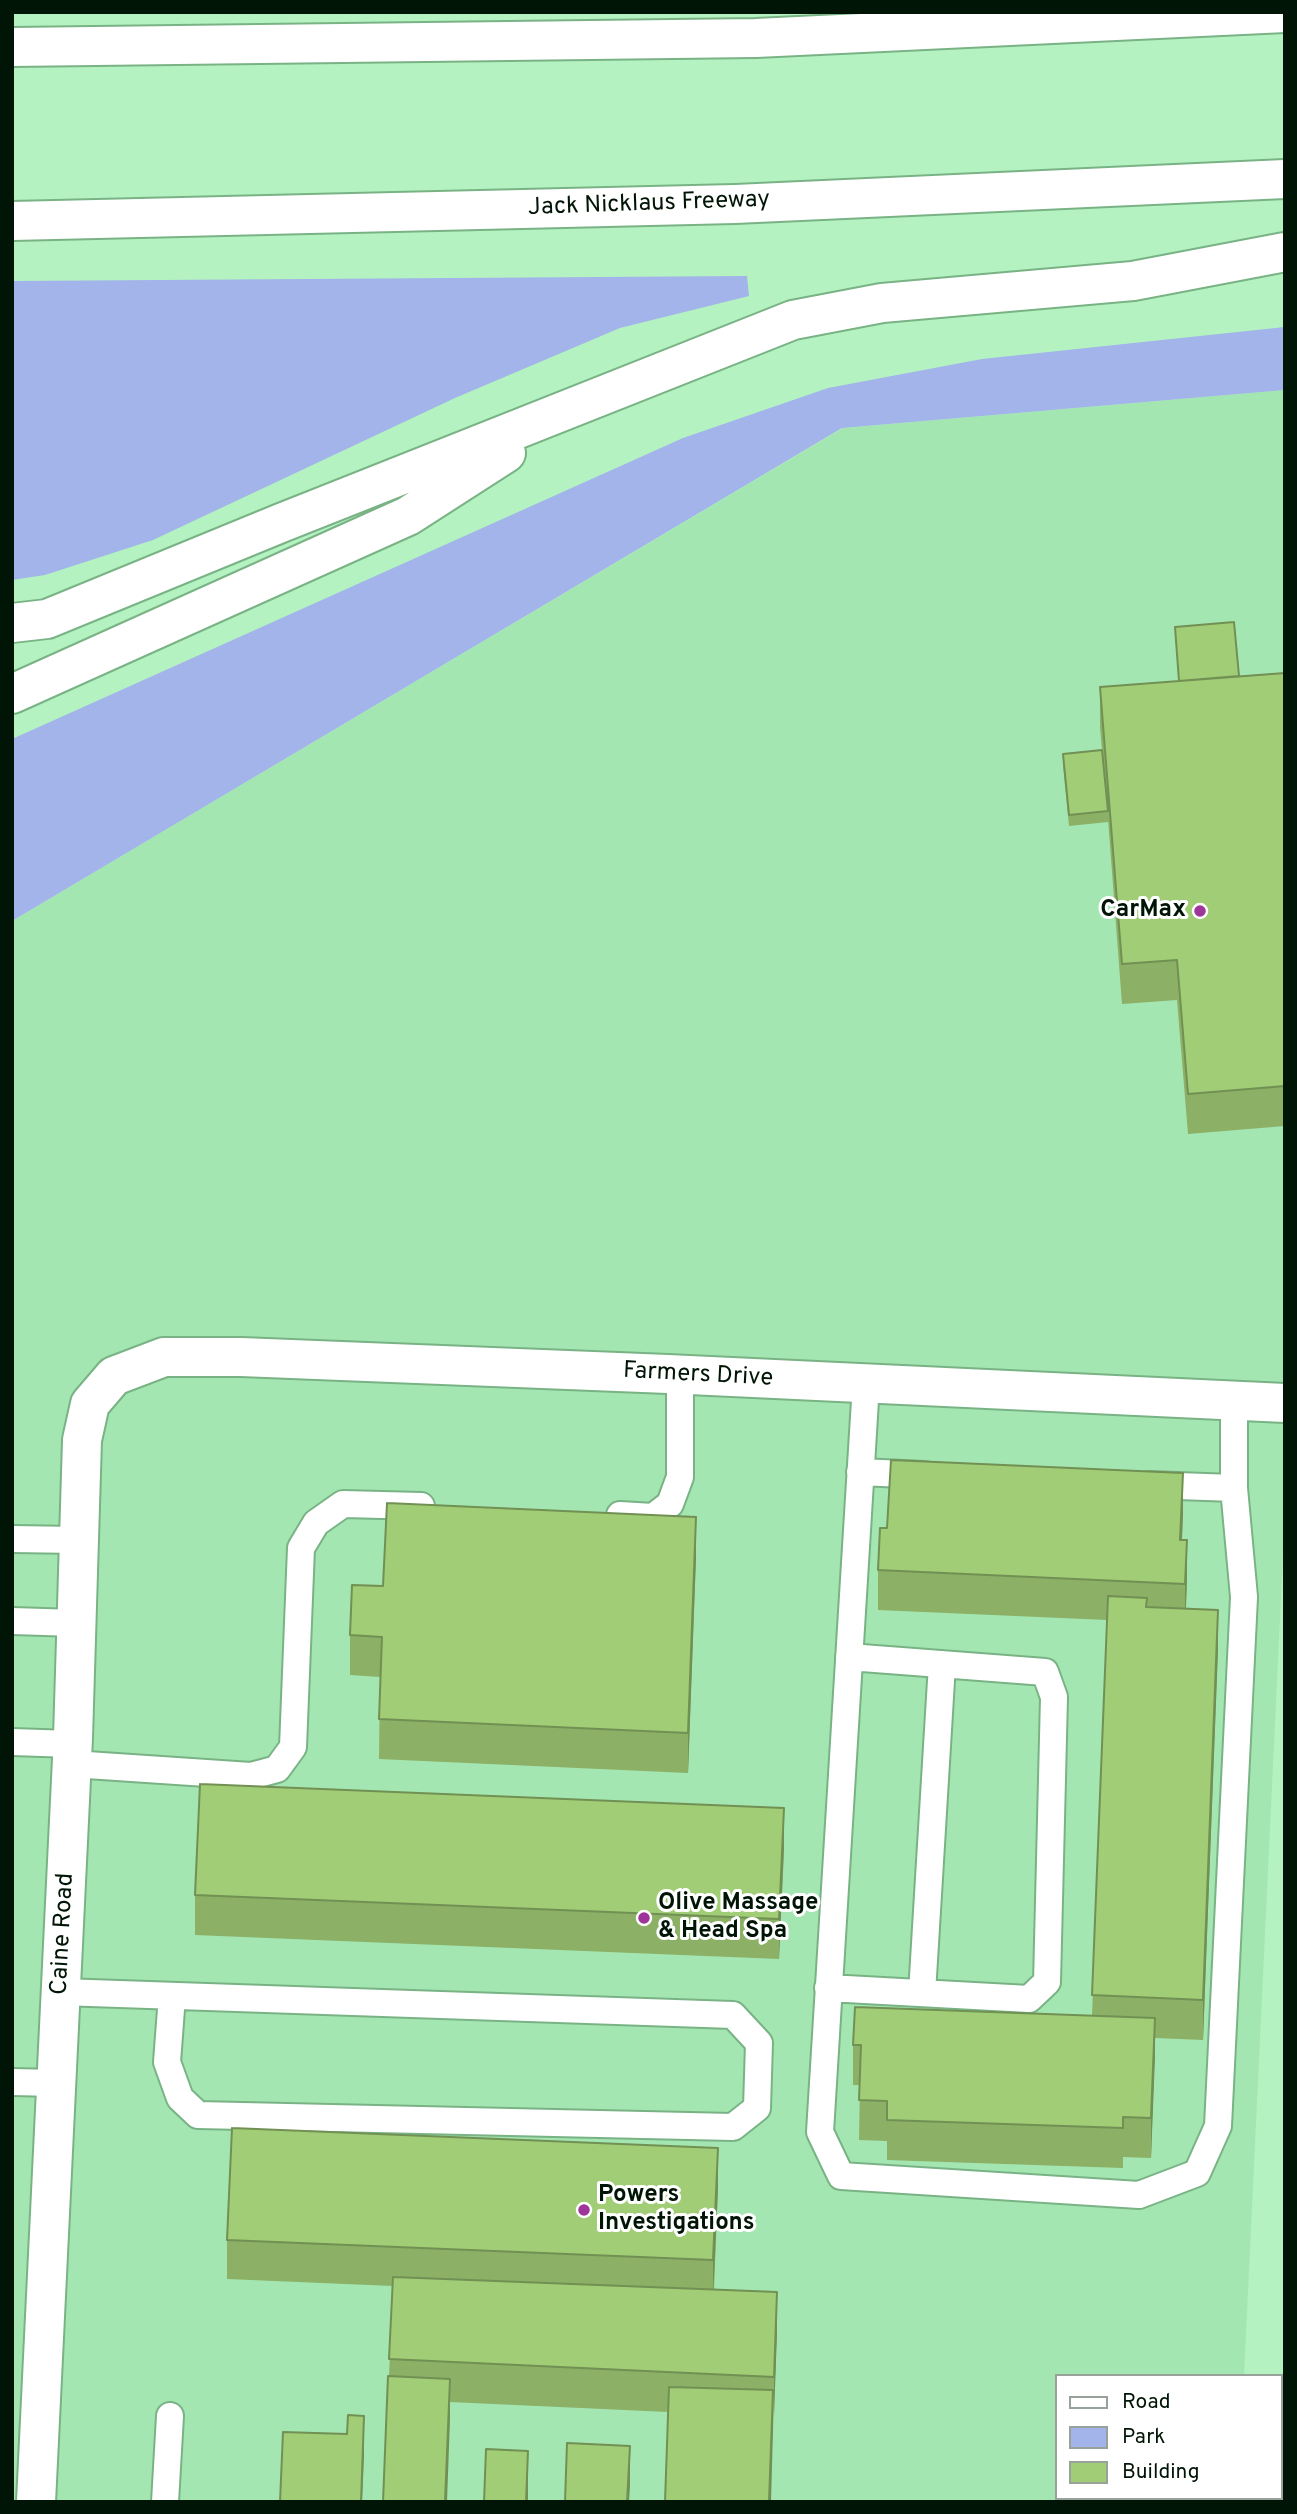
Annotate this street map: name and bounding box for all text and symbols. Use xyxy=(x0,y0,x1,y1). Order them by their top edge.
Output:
street label: Jack Nicklaus Freeway xyxy=(527,186,771,224)
place label: CarMax xyxy=(1100,897,1186,925)
marker: CarMax xyxy=(1192,903,1208,919)
street label: Farmers Drive xyxy=(622,1358,774,1394)
street label: Caine Road xyxy=(46,1872,82,1996)
place label: Olive Massage & Head Spa xyxy=(658,1890,818,1946)
marker: Olive Massage & Head Spa xyxy=(636,1910,652,1926)
place label: Powers Investigations xyxy=(598,2182,755,2238)
marker: Powers Investigations xyxy=(576,2202,592,2218)
legend xyxy=(1056,2374,1283,2500)
text: Road xyxy=(1122,2389,1171,2416)
text: Park xyxy=(1122,2424,1165,2451)
text: Building xyxy=(1122,2459,1200,2486)

